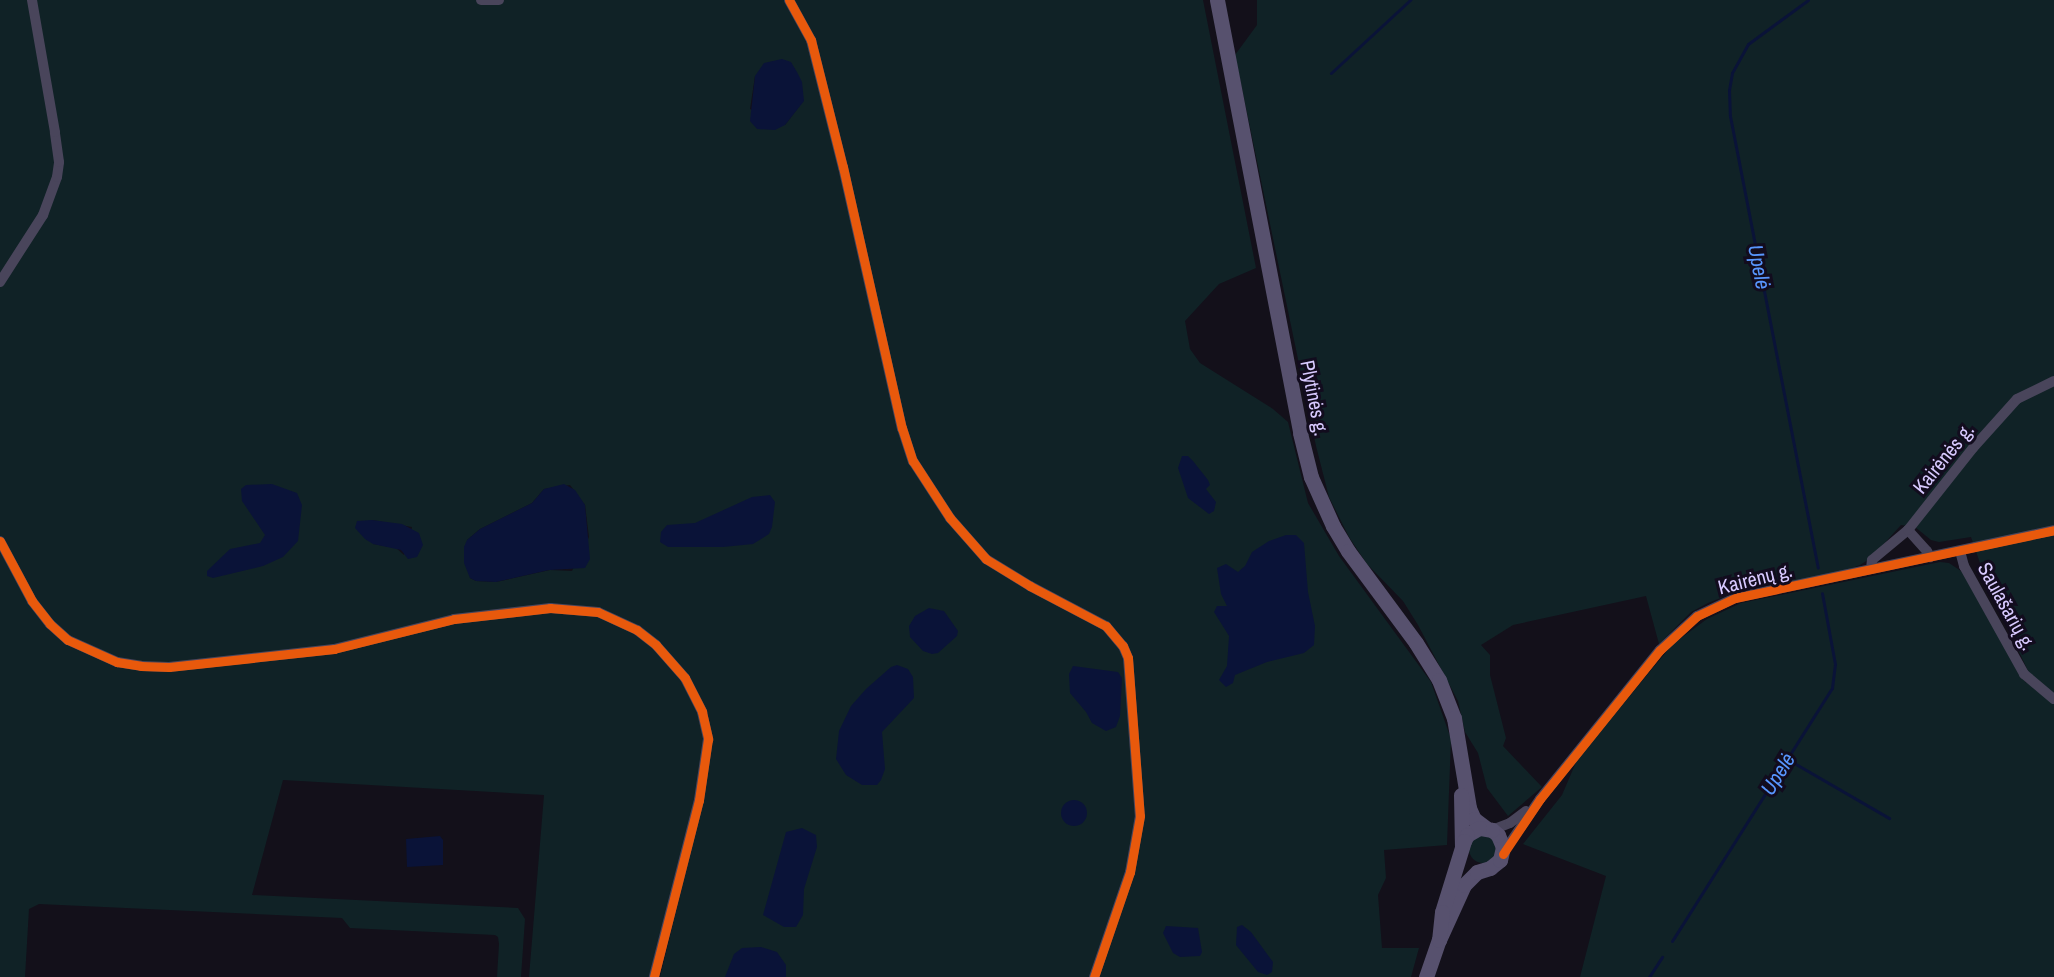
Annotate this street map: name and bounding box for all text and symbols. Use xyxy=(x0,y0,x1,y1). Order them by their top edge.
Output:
water label: Upelė xyxy=(1742,243,1776,291)
street label: Plytinės g. xyxy=(1296,358,1334,438)
street label: Kairėnės g. xyxy=(1907,418,1979,498)
street label: Kairėnų g. xyxy=(1715,557,1795,599)
street label: Saulašarių g. xyxy=(1973,558,2041,654)
water label: Upelė xyxy=(1755,748,1801,800)

